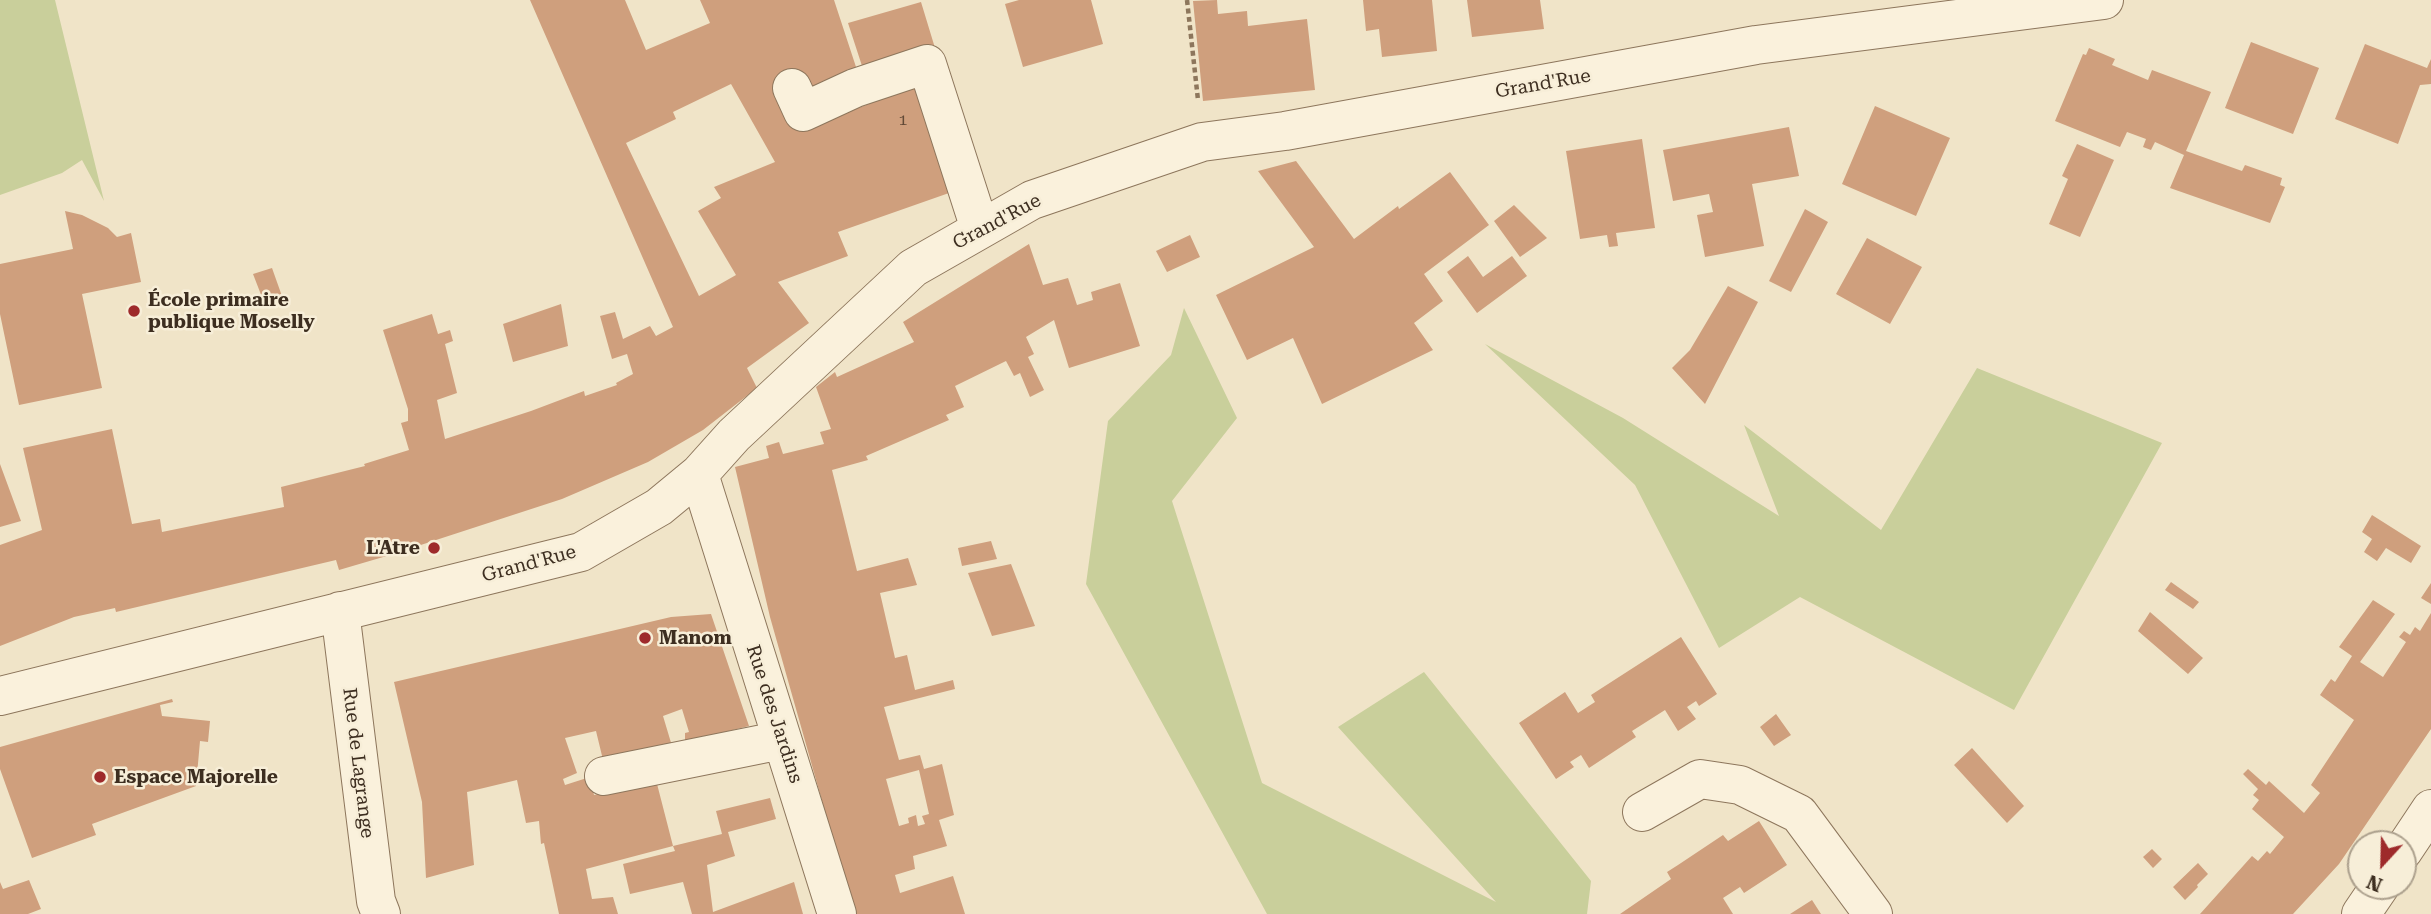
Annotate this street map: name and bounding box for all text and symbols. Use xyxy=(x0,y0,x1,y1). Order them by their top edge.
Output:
street label: Grand'Rue xyxy=(1493,64,1593,104)
house number: 1 xyxy=(899,110,907,130)
street label: Grand'Rue xyxy=(949,189,1045,255)
place label: École primaire publique Moselly xyxy=(148,289,315,333)
marker: École primaire publique Moselly xyxy=(126,303,142,319)
place label: L'Atre xyxy=(366,537,420,559)
marker: L'Atre xyxy=(426,540,442,556)
street label: Grand'Rue xyxy=(479,540,579,588)
place label: Manom xyxy=(659,627,732,649)
marker: Manom xyxy=(637,630,653,646)
street label: Rue des Jardins xyxy=(741,642,807,786)
street label: Rue de Lagrange xyxy=(337,687,379,839)
place label: Espace Majorelle xyxy=(114,766,278,788)
marker: Espace Majorelle xyxy=(92,769,108,785)
north arrow xyxy=(2347,830,2417,900)
text: N xyxy=(2364,870,2386,896)

